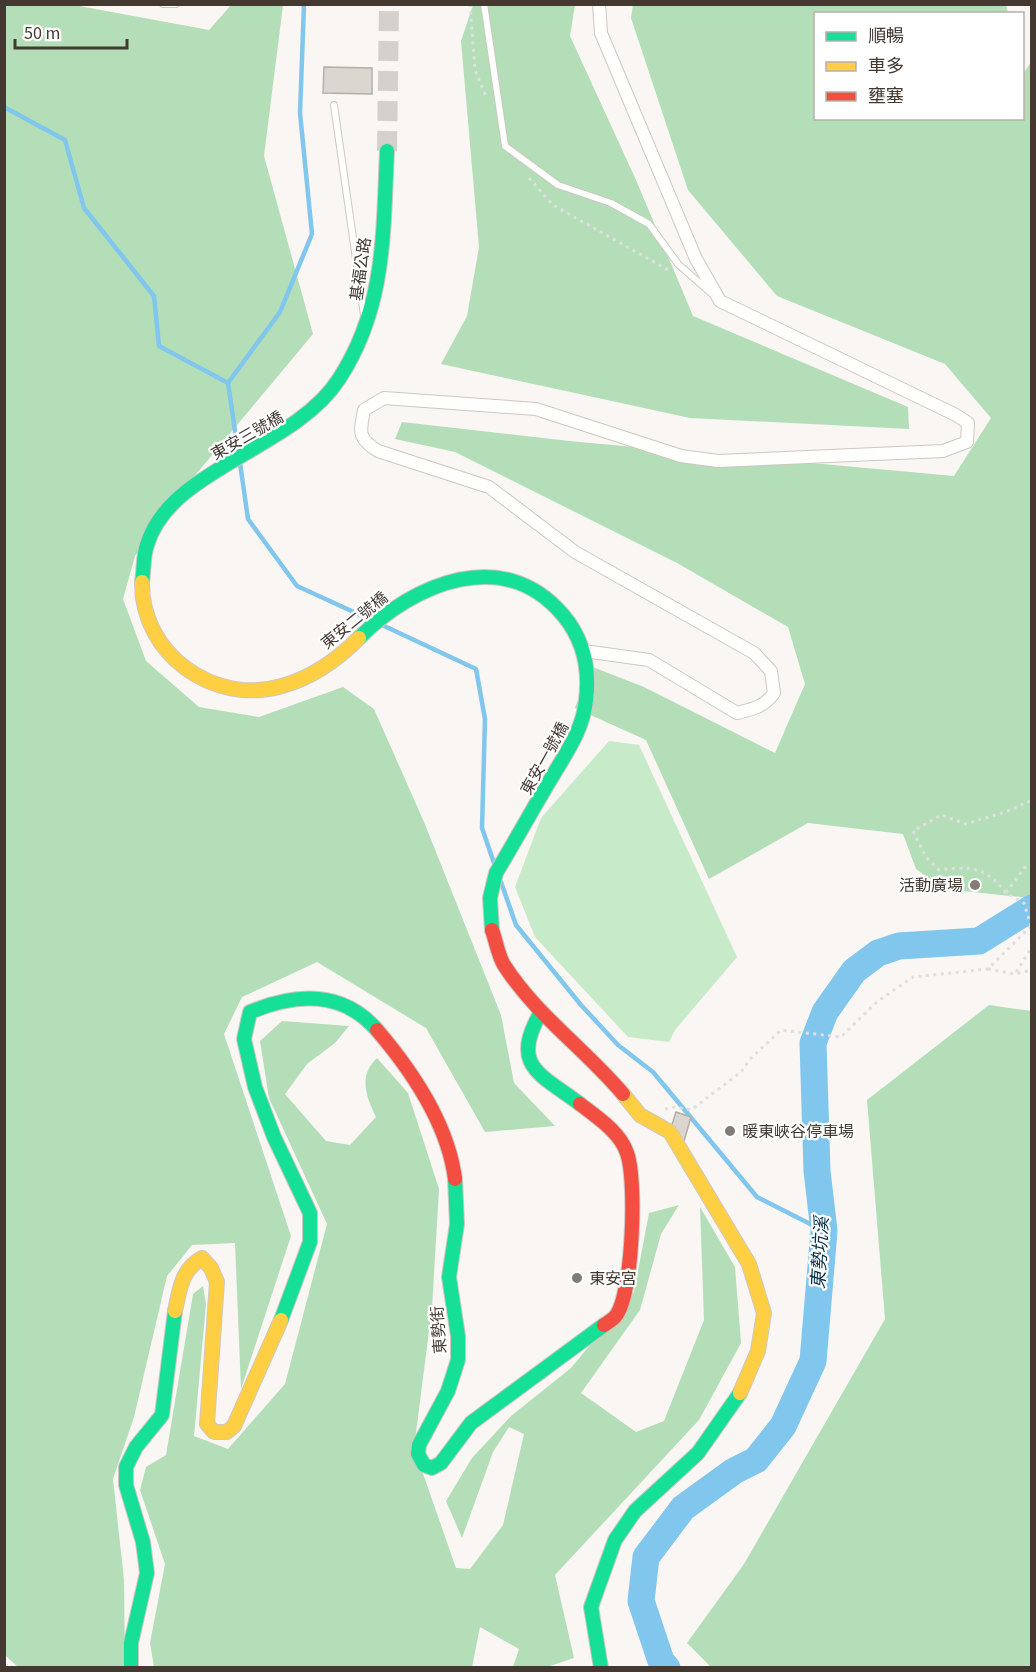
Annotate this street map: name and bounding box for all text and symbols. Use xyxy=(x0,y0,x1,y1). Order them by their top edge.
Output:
scale bar xyxy=(15,12,128,50)
legend xyxy=(814,12,1024,120)
text: 50 m xyxy=(24,21,60,46)
text: 順暢 xyxy=(868,24,904,49)
text: 車多 xyxy=(868,54,904,79)
text: 壅塞 xyxy=(868,84,904,109)
street label: 基福公路 xyxy=(346,236,376,302)
street label: 東安三號橋 xyxy=(207,406,288,465)
street label: 東安二號橋 xyxy=(317,587,393,655)
street label: 東安一號橋 xyxy=(516,718,574,799)
place label: 活動廣場 xyxy=(899,875,963,897)
marker: 活動廣場 xyxy=(968,878,982,892)
place label: 暖東峽谷停車場 xyxy=(742,1121,854,1143)
marker: 暖東峽谷停車場 xyxy=(723,1124,737,1138)
water label: 東勢坑溪 xyxy=(806,1213,835,1290)
place label: 東安宮 xyxy=(589,1268,637,1290)
marker: 東安宮 xyxy=(570,1271,584,1285)
street label: 東勢街 xyxy=(426,1305,452,1355)

